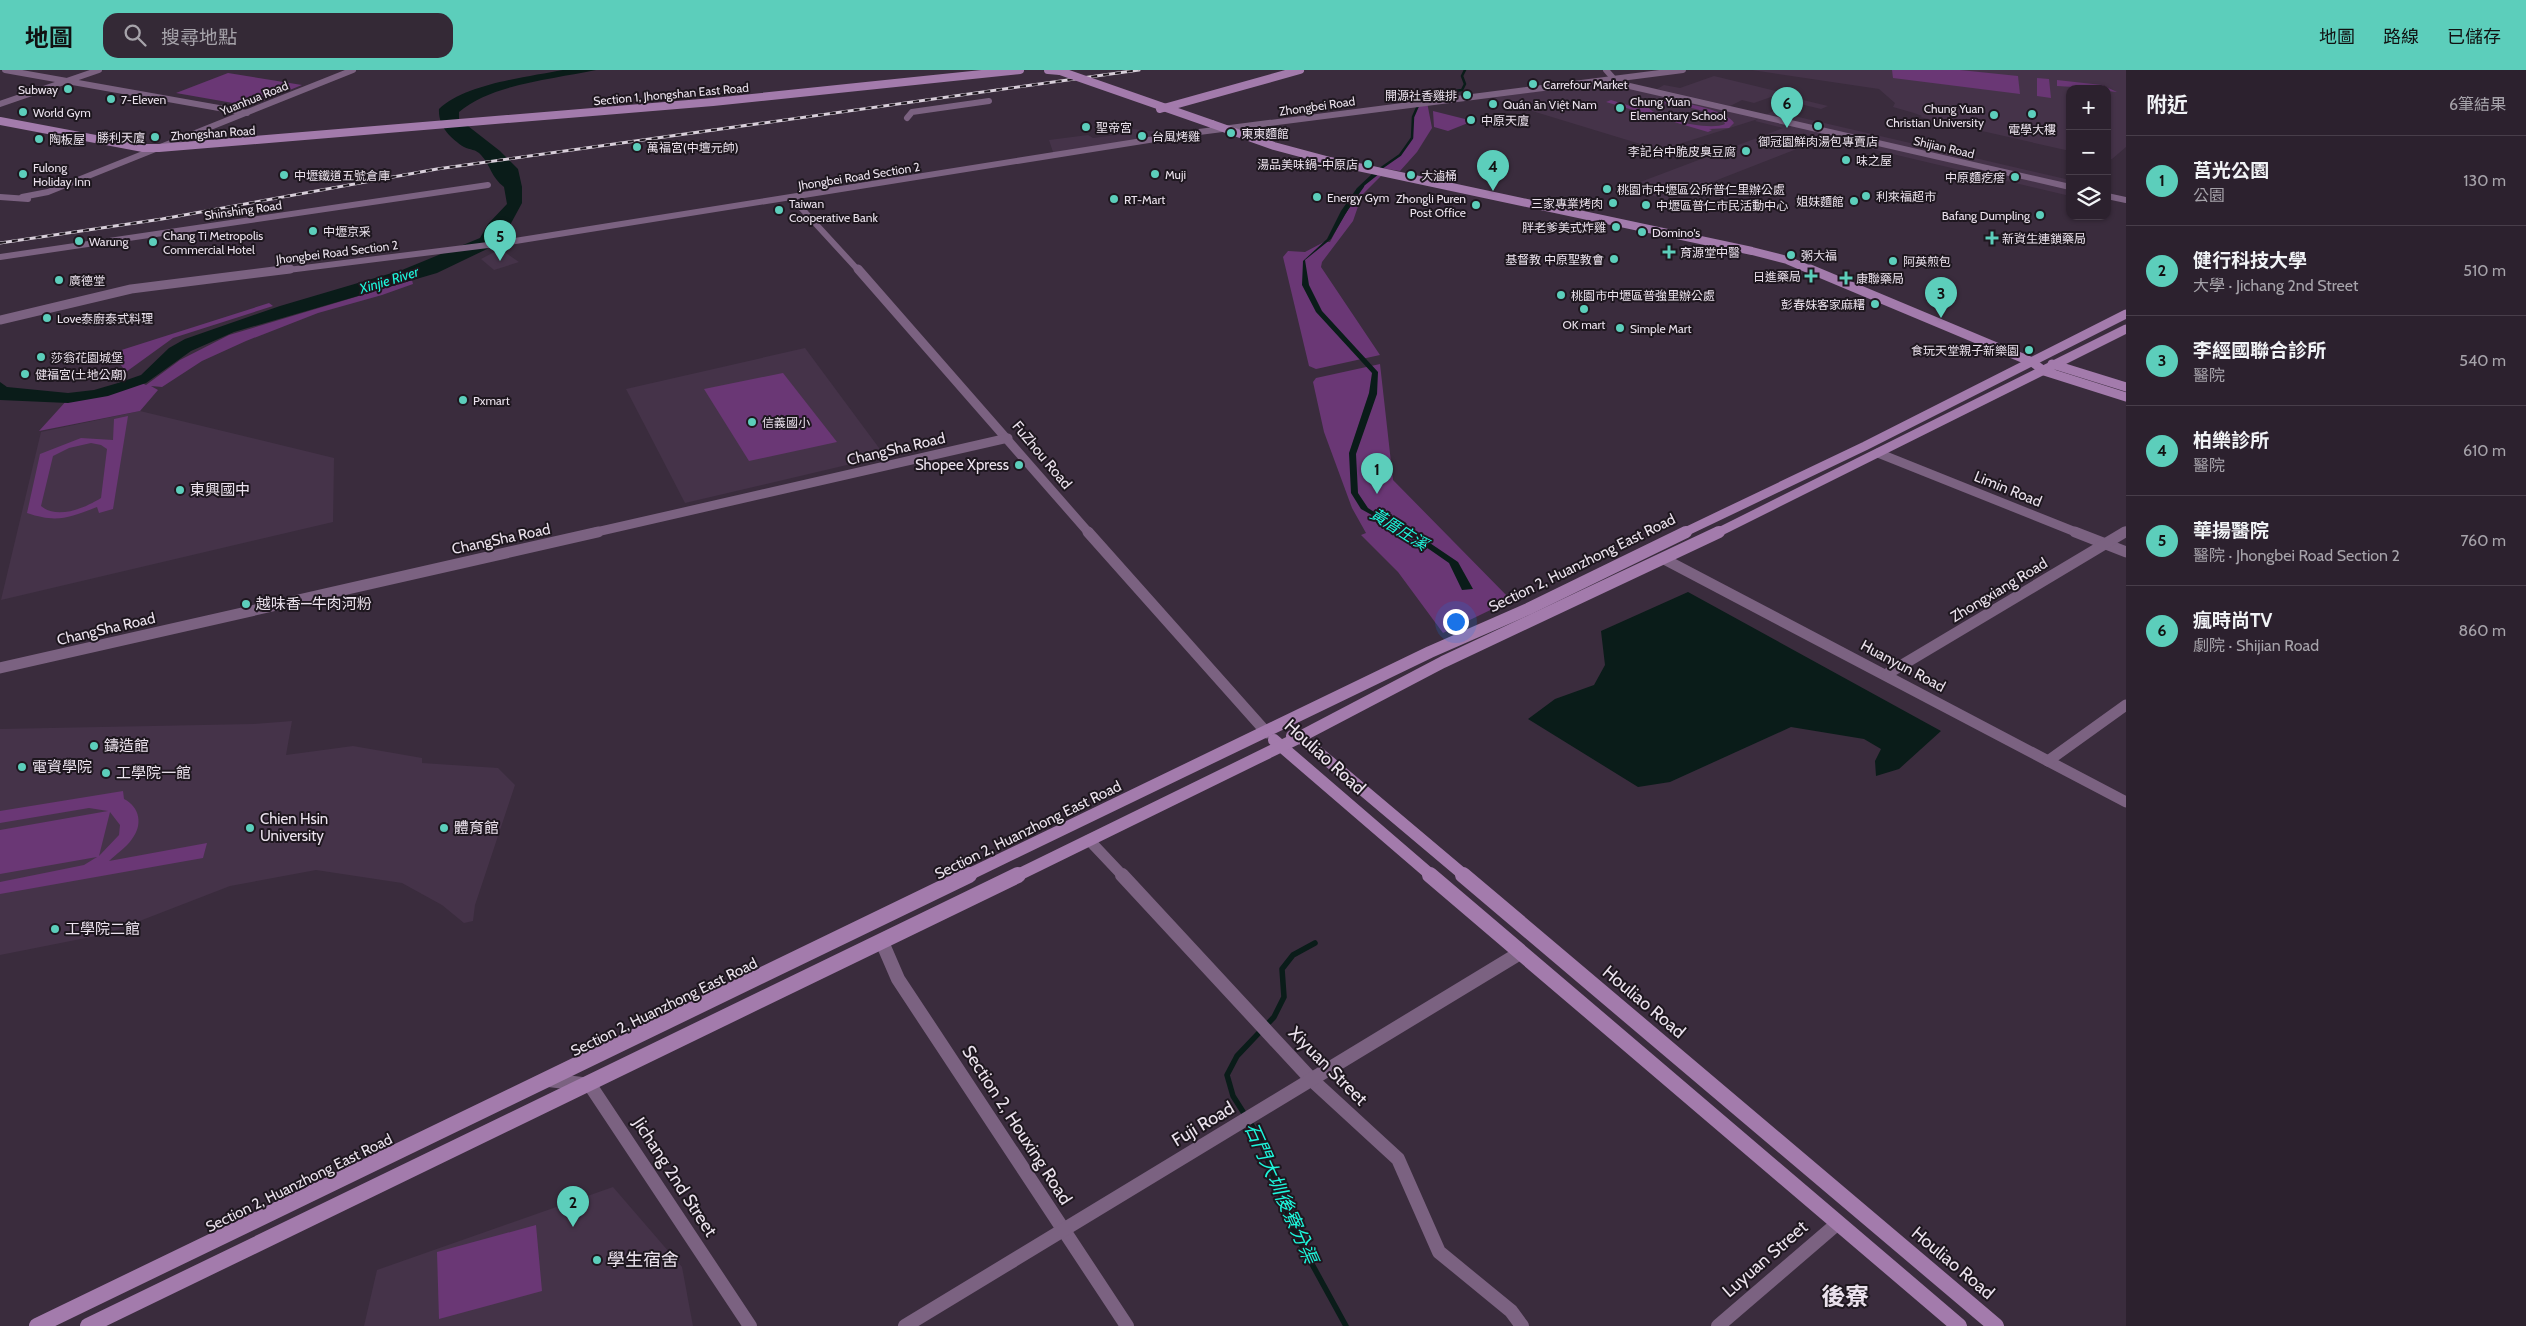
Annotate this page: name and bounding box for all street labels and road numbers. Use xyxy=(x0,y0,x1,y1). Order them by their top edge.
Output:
street label: Yuanhua Road xyxy=(217,78,290,119)
street label: Section 1, Jhongshan East Road xyxy=(593,80,749,108)
street label: Zhongbei Road xyxy=(1278,93,1356,119)
street label: Zhongshan Road xyxy=(170,123,256,143)
street label: Shijian Road xyxy=(1912,133,1976,161)
street label: Jhongbei Road Section 2 xyxy=(796,159,921,193)
street label: Shinshing Road xyxy=(203,197,283,223)
street label: Jhongbei Road Section 2 xyxy=(274,237,399,267)
street label: FuZhou Road xyxy=(1008,417,1076,493)
street label: ChangSha Road xyxy=(845,429,947,469)
street label: Limin Road xyxy=(1972,467,2044,511)
street label: Section 2, Huanzhong East Road xyxy=(1486,510,1678,616)
street label: ChangSha Road xyxy=(450,520,552,558)
street label: Zhongxiang Road xyxy=(1947,554,2051,626)
street label: ChangSha Road xyxy=(55,609,157,649)
street label: Huanyun Road xyxy=(1858,636,1948,696)
street label: Houliao Road xyxy=(1280,715,1370,799)
street label: Section 2, Huanzhong East Road xyxy=(932,777,1124,883)
street label: Section 2, Huanzhong East Road xyxy=(568,954,760,1060)
street label: Houliao Road xyxy=(1598,961,1690,1043)
street label: Xiyuan Street xyxy=(1284,1022,1372,1110)
street label: Section 2, Houxing Road xyxy=(957,1041,1077,1209)
street label: Fuji Road xyxy=(1168,1097,1238,1151)
street label: Jichang 2nd Street xyxy=(628,1112,722,1241)
street label: Section 2, Huanzhong East Road xyxy=(203,1130,395,1236)
street label: Luyuan Street xyxy=(1718,1216,1812,1302)
street label: Houliao Road xyxy=(1907,1222,1999,1304)

